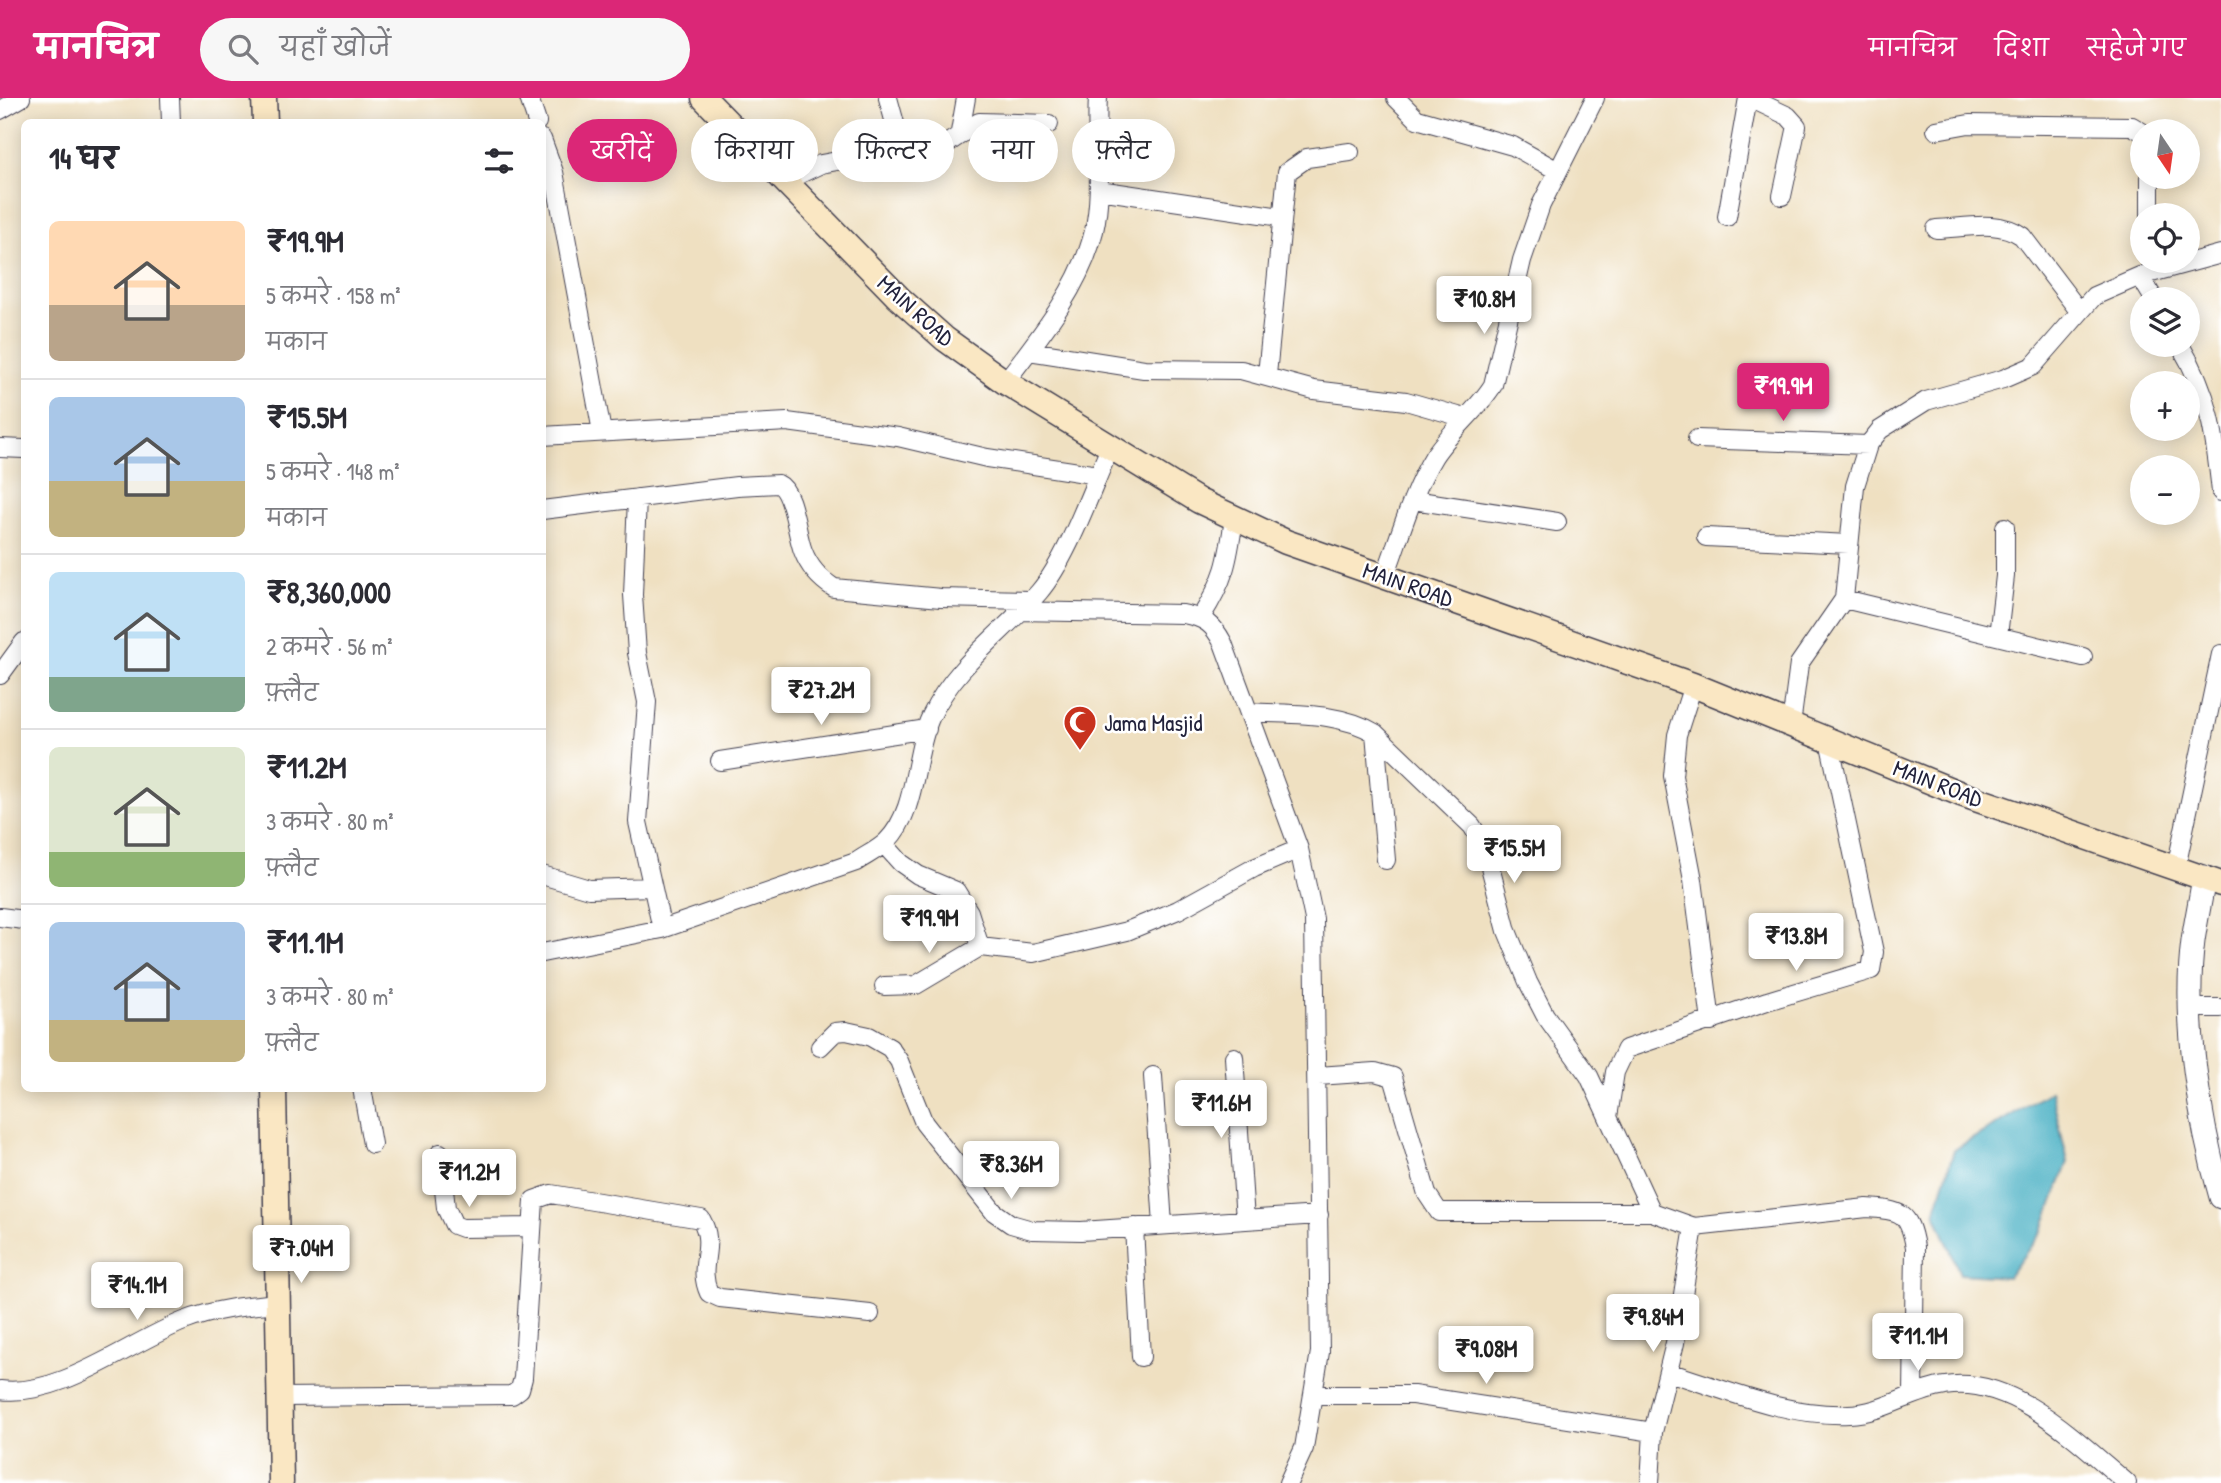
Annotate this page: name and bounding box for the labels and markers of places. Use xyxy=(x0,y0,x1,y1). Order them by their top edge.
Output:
pin: ₹10.8M xyxy=(1427,276,1541,336)
pin: ₹19.9M xyxy=(1726,364,1840,423)
pin: ₹27.2M xyxy=(764,668,878,727)
mosque icon: Jama Masjid xyxy=(1061,703,1099,752)
place label: Jama Masjid xyxy=(1104,707,1203,738)
pin: ₹15.5M xyxy=(1457,826,1571,885)
pin: ₹19.9M xyxy=(872,896,986,955)
pin: ₹13.8M xyxy=(1739,914,1853,973)
pin: ₹11.6M xyxy=(1164,1080,1278,1140)
pin: ₹8.36M xyxy=(954,1142,1068,1201)
pin: ₹11.2M xyxy=(412,1150,526,1209)
pin: ₹7.04M xyxy=(244,1226,358,1285)
pin: ₹14.1M xyxy=(80,1262,194,1322)
pin: ₹9.84M xyxy=(1596,1294,1710,1354)
pin: ₹11.1M xyxy=(1861,1314,1975,1373)
pin: ₹9.08M xyxy=(1429,1326,1543,1386)

